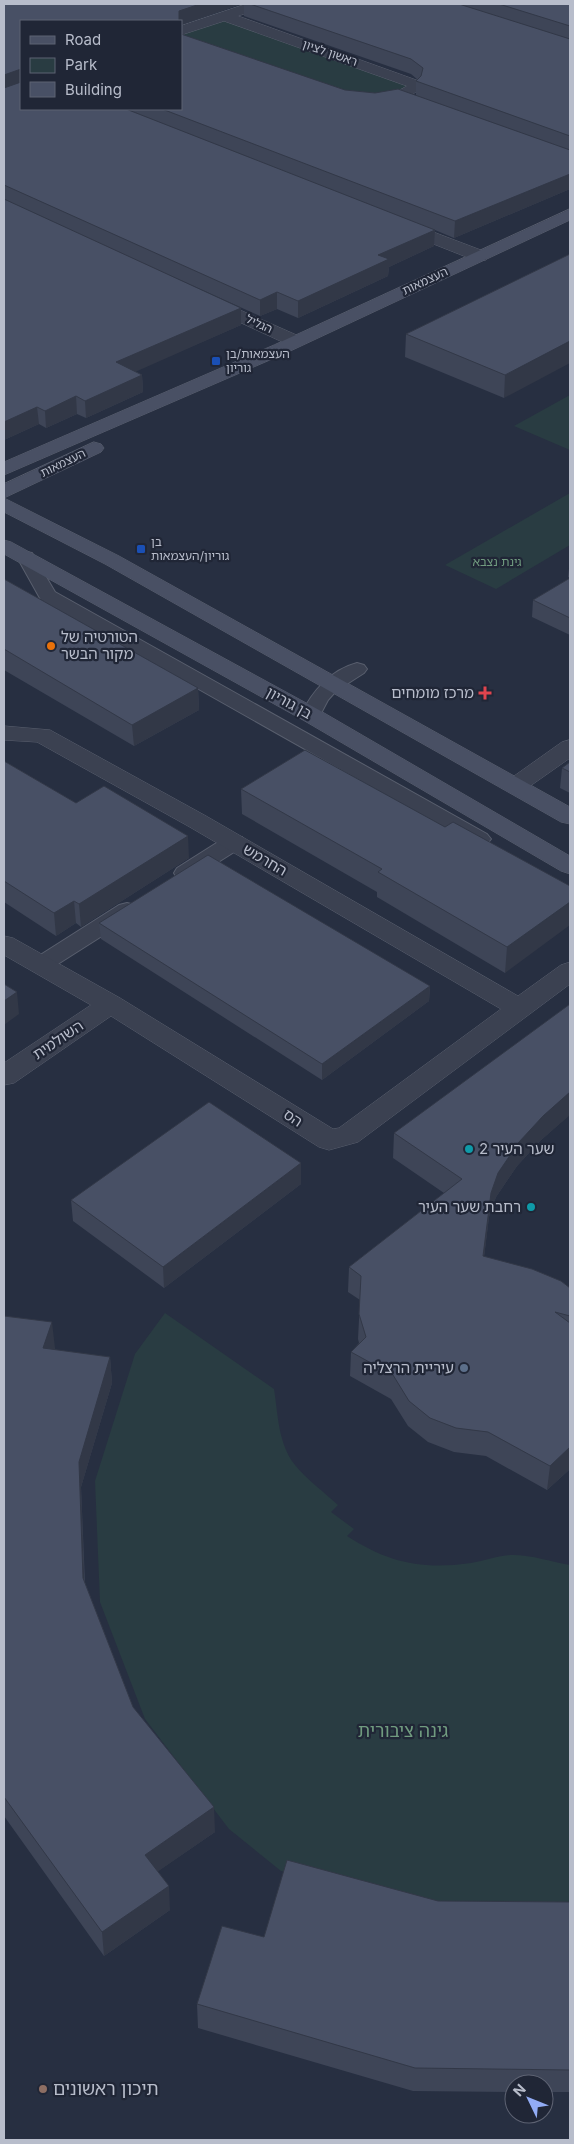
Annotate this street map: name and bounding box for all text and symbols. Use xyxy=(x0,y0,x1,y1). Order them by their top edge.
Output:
legend xyxy=(20,20,182,110)
text: Road xyxy=(65,30,101,49)
street label: ראשון לציון xyxy=(301,36,360,69)
text: Park xyxy=(65,55,98,74)
text: Building xyxy=(65,80,122,99)
street label: העצמאות xyxy=(400,263,450,298)
street label: הגליל xyxy=(243,311,275,336)
place label: העצמאות/בן גוריון xyxy=(226,346,290,375)
marker: העצמאות/בן גוריון xyxy=(210,355,222,367)
street label: העצמאות xyxy=(38,445,88,480)
place label: בן גוריון/העצמאות xyxy=(151,534,230,563)
marker: בן גוריון/העצמאות xyxy=(135,543,147,555)
park label: גינת נצבא xyxy=(472,554,522,569)
place label: הטורטיה של מקור הבשר xyxy=(61,627,138,663)
marker: הטורטיה של מקור הבשר xyxy=(45,640,57,652)
street label: בן גוריון xyxy=(263,682,316,723)
place label: מרכז מומחים xyxy=(391,683,474,702)
marker: מרכז מומחים xyxy=(478,686,492,700)
street label: החרמש xyxy=(240,839,291,880)
street label: השולמית xyxy=(29,1016,87,1063)
street label: הס xyxy=(280,1104,306,1131)
place label: שער העיר 2 xyxy=(479,1139,555,1158)
marker: שער העיר 2 xyxy=(463,1143,475,1155)
place label: רחבת שער העיר xyxy=(418,1197,521,1216)
marker: רחבת שער העיר xyxy=(525,1201,537,1213)
place label: עיריית הרצליה xyxy=(363,1358,454,1377)
marker: עיריית הרצליה xyxy=(458,1362,470,1374)
park label: גינה ציבורית xyxy=(358,1720,449,1741)
north arrow xyxy=(504,2074,554,2124)
place label: תיכון ראשונים xyxy=(53,2078,159,2099)
text: N xyxy=(509,2080,529,2099)
marker: תיכון ראשונים xyxy=(37,2083,49,2095)

